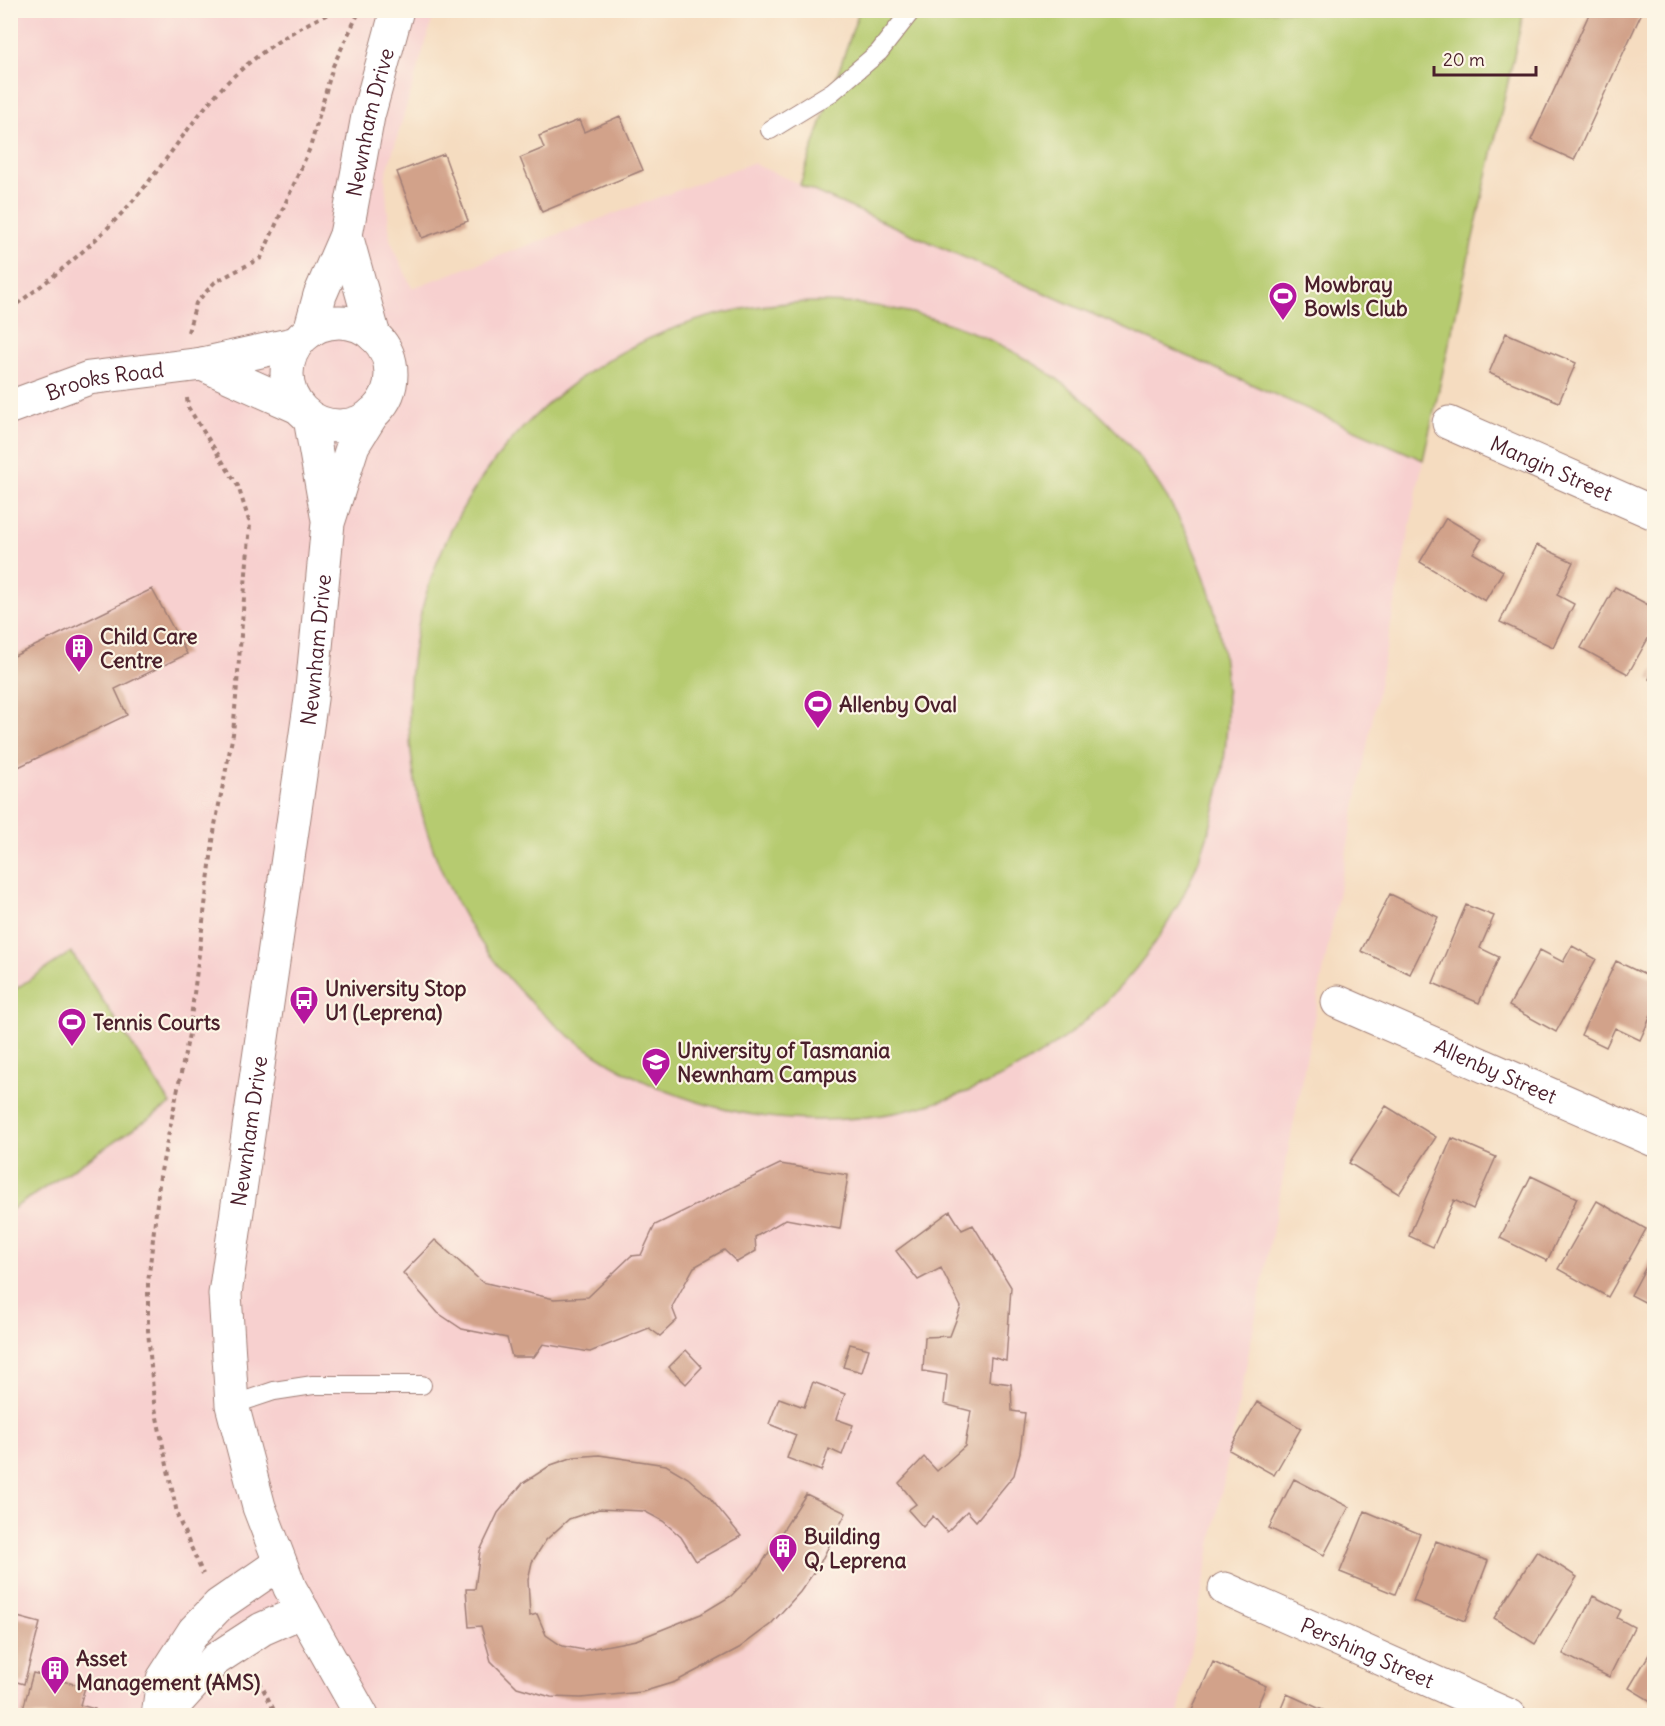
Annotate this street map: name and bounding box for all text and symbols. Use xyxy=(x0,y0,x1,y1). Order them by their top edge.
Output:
scale bar xyxy=(1434,39,1536,77)
street label: Newnham Drive xyxy=(340,45,400,199)
text: 20 m xyxy=(1443,48,1485,71)
place label: Mowbray Bowls Club xyxy=(1304,271,1408,322)
sports icon: Mowbray Bowls Club xyxy=(1267,280,1299,322)
street label: Brooks Road xyxy=(42,355,165,406)
street label: Mangin Street xyxy=(1486,429,1617,507)
street label: Newnham Drive xyxy=(294,573,336,727)
place label: Child Care Centre xyxy=(100,623,198,674)
building icon: Child Care Centre xyxy=(63,632,95,674)
sports icon: Allenby Oval xyxy=(802,688,834,730)
place label: Allenby Oval xyxy=(839,691,957,718)
place label: University Stop U1 (Leprena) xyxy=(325,975,467,1026)
bus stop icon: University Stop U1 (Leprena) xyxy=(288,984,320,1026)
sports icon: Tennis Courts xyxy=(56,1006,88,1048)
place label: Tennis Courts xyxy=(93,1009,221,1036)
street label: Allenby Street xyxy=(1430,1032,1561,1109)
place label: University of Tasmania Newnham Campus xyxy=(677,1037,890,1088)
school or university icon: University of Tasmania Newnham Campus xyxy=(640,1046,672,1088)
street label: Newnham Drive xyxy=(224,1054,273,1208)
place label: Building Q, Leprena xyxy=(804,1523,906,1574)
building icon: Building Q, Leprena xyxy=(767,1532,799,1574)
street label: Pershing Street xyxy=(1297,1611,1438,1694)
place label: Asset Management (AMS) xyxy=(76,1645,260,1696)
building icon: Asset Management (AMS) xyxy=(39,1654,71,1696)

